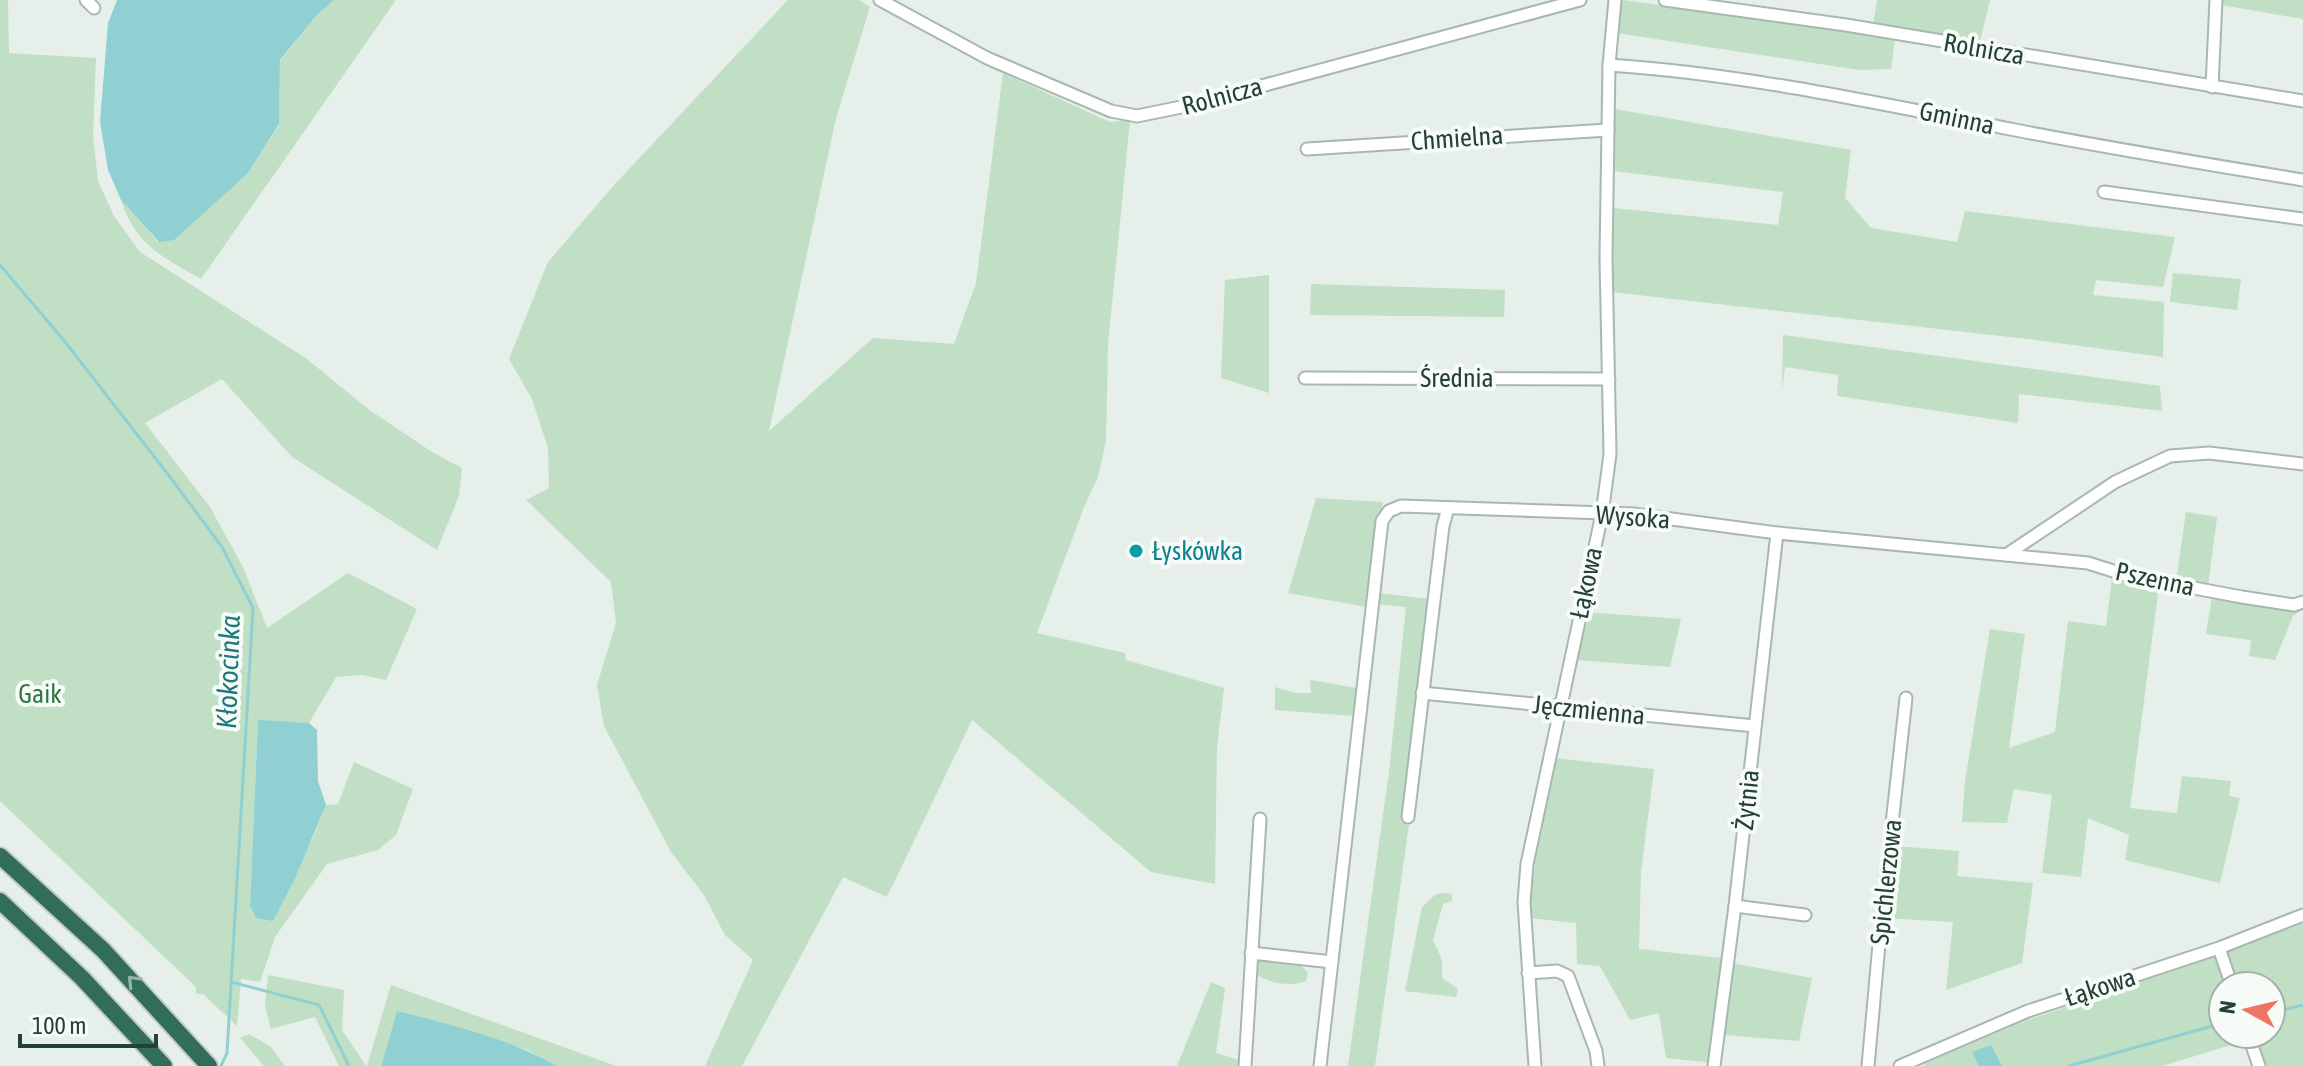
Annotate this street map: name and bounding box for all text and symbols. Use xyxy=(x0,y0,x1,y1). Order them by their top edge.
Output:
street label: Rolnicza xyxy=(1941,27,2027,71)
street label: Rolnicza xyxy=(1179,71,1265,121)
street label: Gminna xyxy=(1917,95,1997,141)
street label: Chmielna xyxy=(1410,120,1504,156)
street label: Średnia xyxy=(1420,363,1494,393)
street label: Wysoka xyxy=(1595,499,1671,535)
place label: Łyskówka xyxy=(1152,536,1243,566)
marker: Łyskówka xyxy=(1127,542,1145,560)
street label: Łąkowa xyxy=(1564,544,1608,622)
street label: Pszenna xyxy=(2113,556,2197,602)
water label: Kłokocinka xyxy=(210,614,246,730)
park label: Gaik xyxy=(18,679,62,709)
street label: Jęczmienna xyxy=(1531,689,1647,731)
street label: Żytnia xyxy=(1729,768,1765,832)
street label: Spichlerzowa xyxy=(1864,818,1908,946)
street label: Łąkowa xyxy=(2061,962,2139,1012)
north arrow xyxy=(2207,970,2287,1050)
one-way arrow xyxy=(128,975,142,990)
scale bar xyxy=(20,998,156,1048)
text: N xyxy=(2213,999,2241,1015)
text: 100 m xyxy=(32,1012,86,1039)

